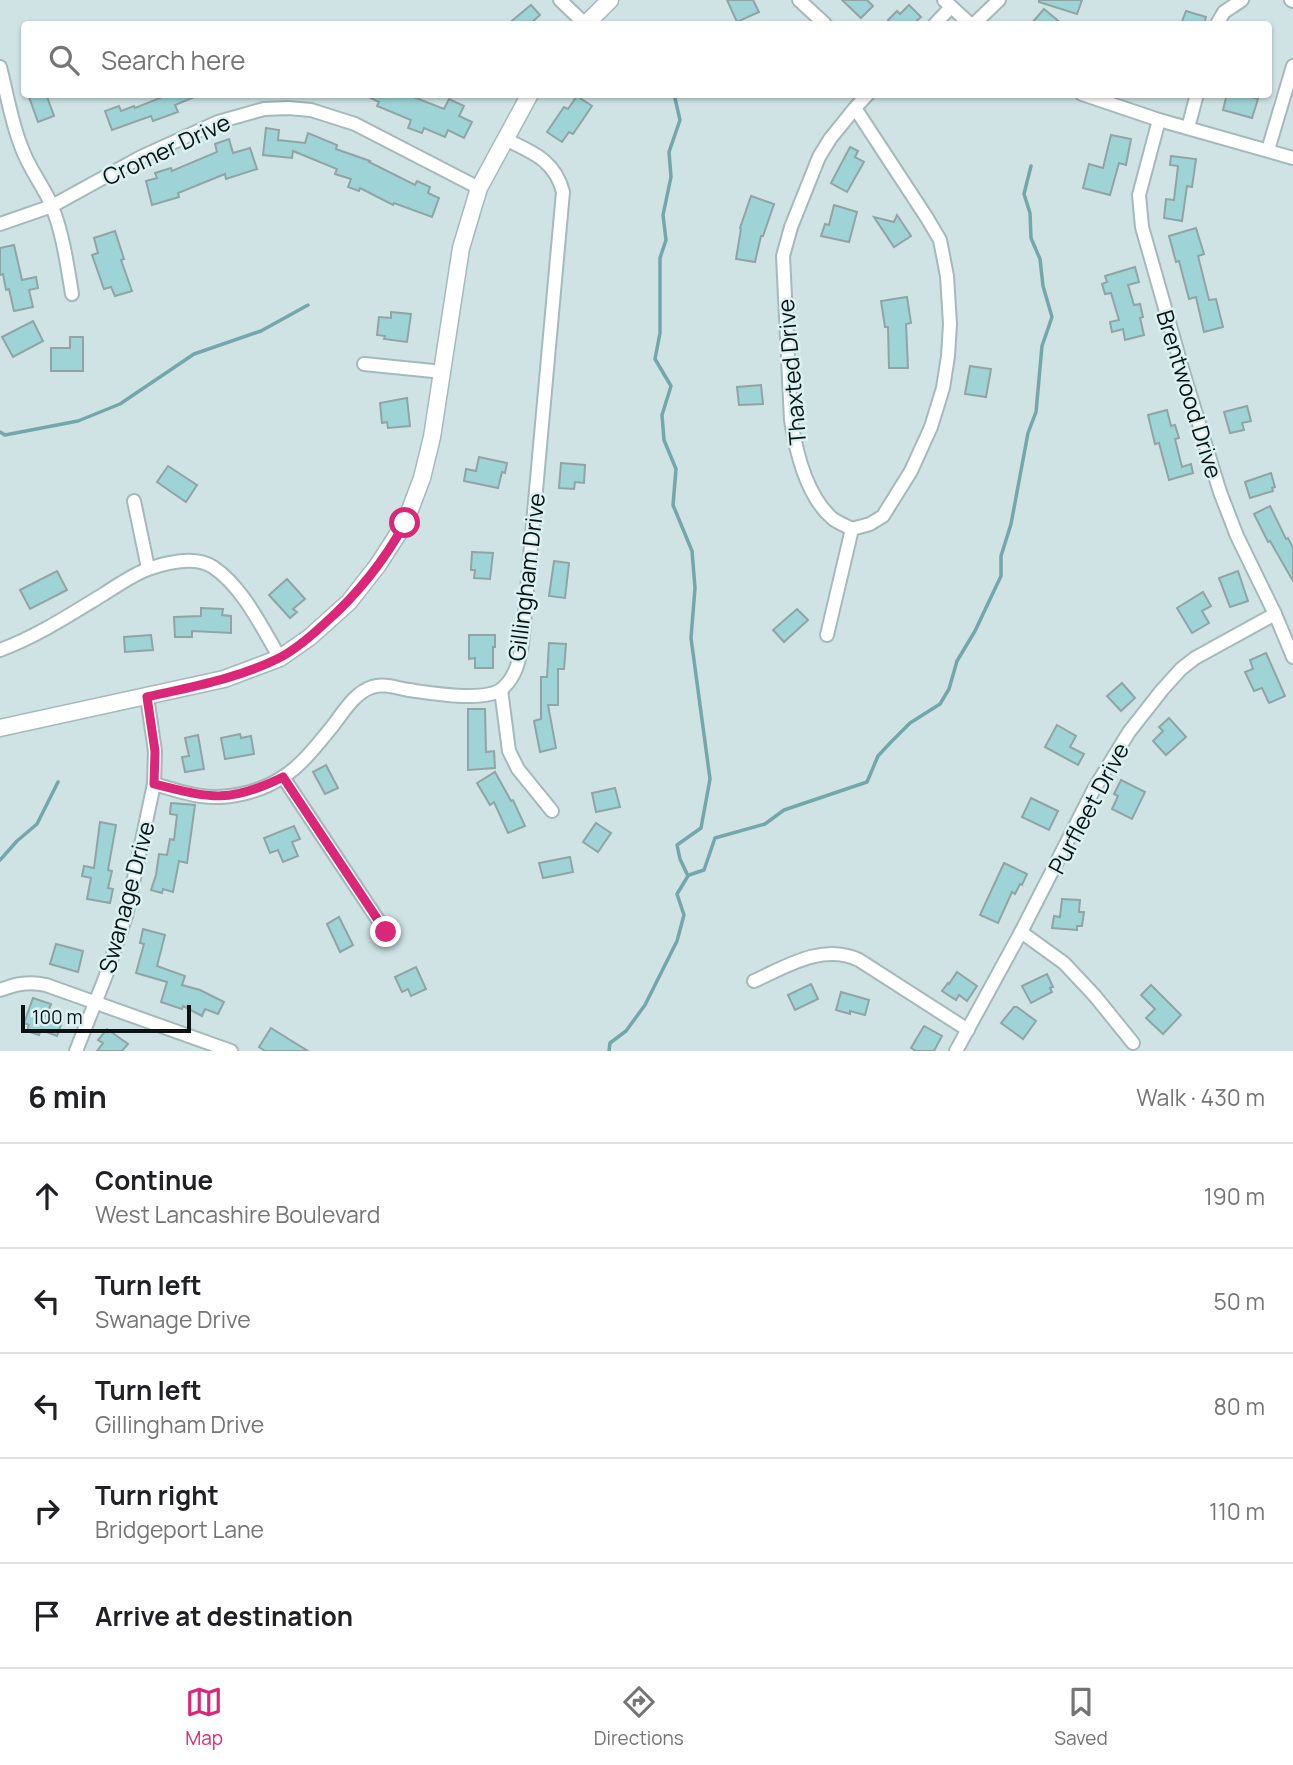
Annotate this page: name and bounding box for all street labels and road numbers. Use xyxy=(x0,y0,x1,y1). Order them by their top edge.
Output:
street label: Cromer Drive xyxy=(97,105,235,193)
street label: Thaxted Drive xyxy=(769,298,813,446)
street label: Brentwood Drive xyxy=(1149,306,1231,482)
street label: Gillingham Drive xyxy=(500,491,552,663)
street label: Purfleet Drive xyxy=(1040,737,1136,879)
street label: Swanage Drive xyxy=(90,818,162,976)

